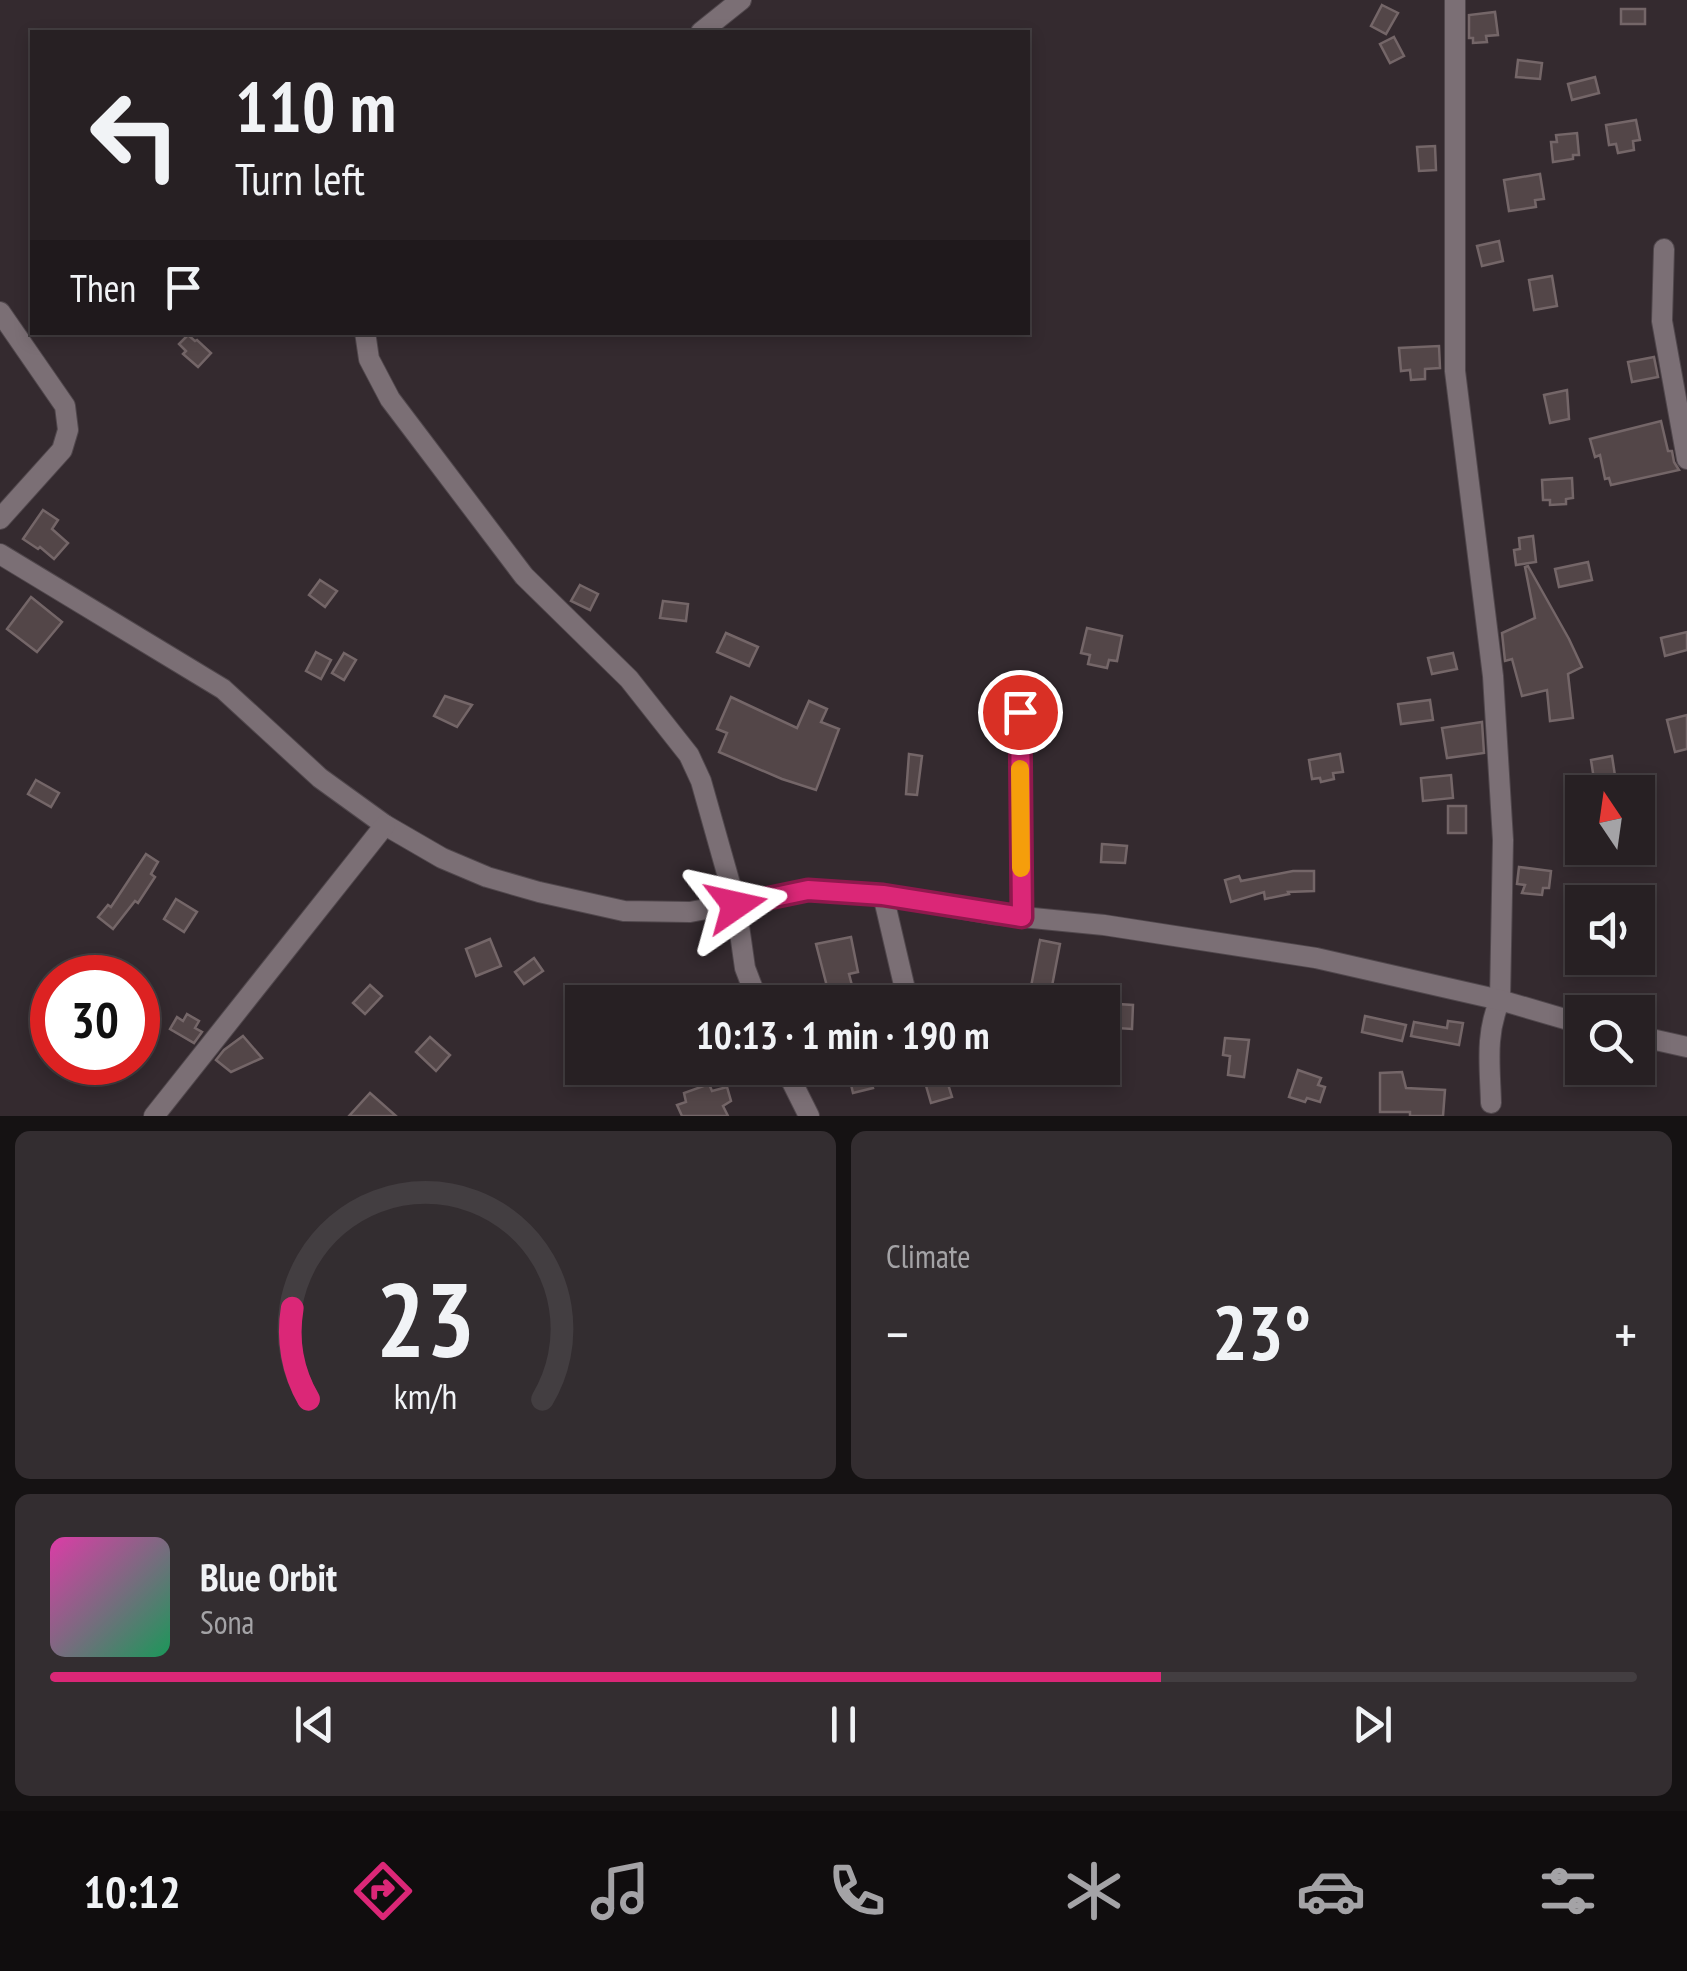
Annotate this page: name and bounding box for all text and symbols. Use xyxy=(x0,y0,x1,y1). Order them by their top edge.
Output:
text: 110 m xyxy=(235,61,396,151)
icon: left xyxy=(70,70,200,200)
text: Turn left xyxy=(235,149,365,207)
icon: arrive xyxy=(156,260,211,315)
text: Then xyxy=(70,263,136,312)
pin xyxy=(978,670,1063,755)
icon: arrive xyxy=(993,685,1048,740)
north arrow xyxy=(1565,775,1655,865)
map controls xyxy=(1565,775,1655,1085)
position arrow xyxy=(684,853,788,957)
button: sound xyxy=(1565,885,1655,975)
speed limit sign: 30 xyxy=(30,955,160,1085)
button: search xyxy=(1565,995,1655,1085)
text: 10:13 · 1 min · 190 m xyxy=(696,1010,989,1059)
text: Climate xyxy=(886,1235,970,1277)
text: 23 xyxy=(376,1251,475,1386)
text: 23° xyxy=(1212,1284,1311,1381)
text: − xyxy=(886,1298,909,1369)
text: + xyxy=(1614,1298,1637,1369)
text: km/h xyxy=(394,1373,457,1419)
text: Blue Orbit xyxy=(200,1552,337,1601)
text: Sona xyxy=(200,1601,254,1643)
icon: previous xyxy=(287,1697,342,1752)
icon: pause xyxy=(816,1697,871,1752)
icon: next xyxy=(1345,1697,1400,1752)
icon: directions xyxy=(348,1856,418,1926)
icon: music xyxy=(585,1856,655,1926)
icon: phone xyxy=(822,1856,892,1926)
icon: climate xyxy=(1059,1856,1129,1926)
icon: car xyxy=(1296,1856,1366,1926)
icon: filters xyxy=(1533,1856,1603,1926)
text: 10:12 xyxy=(84,1862,181,1920)

